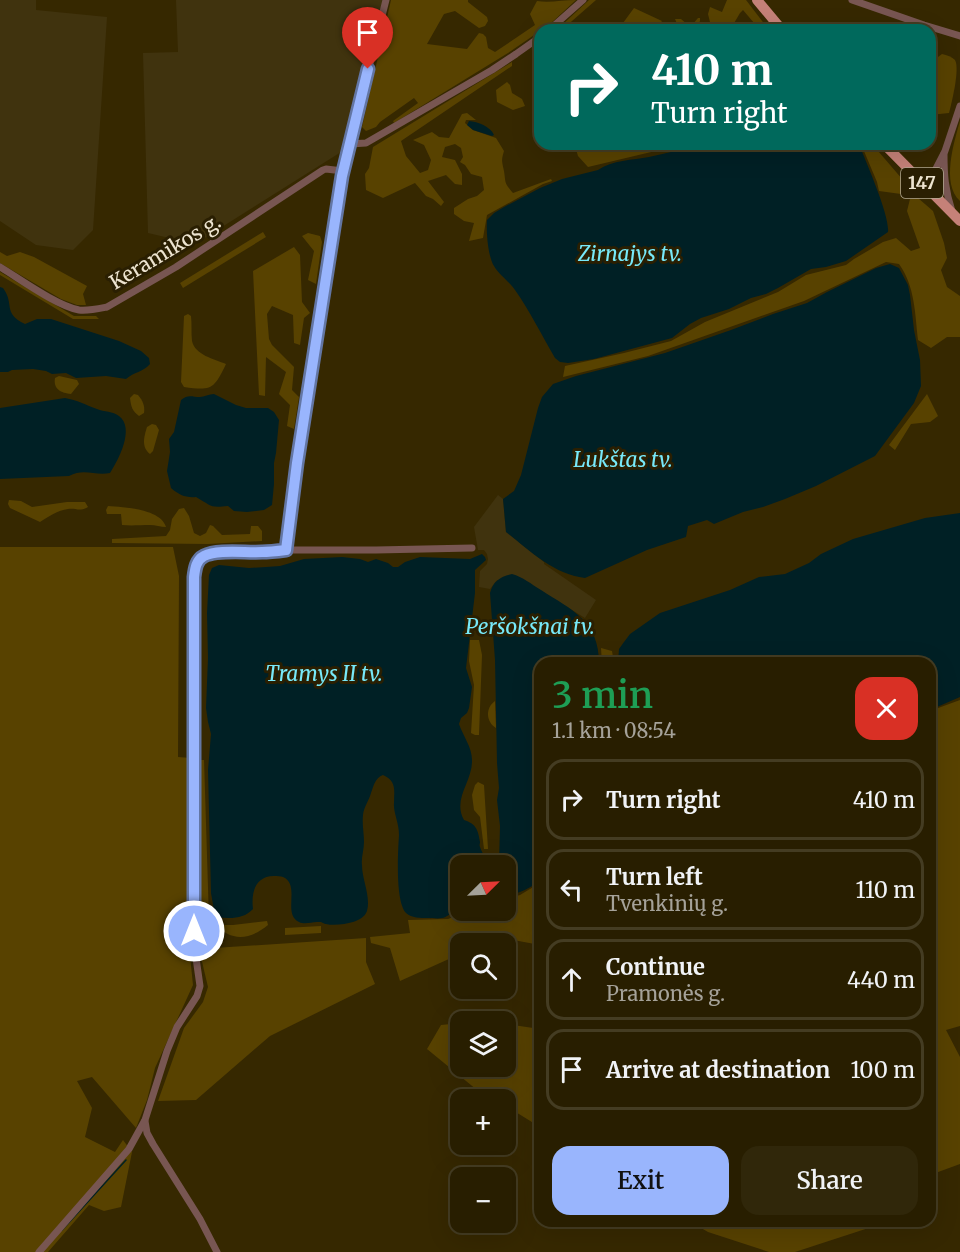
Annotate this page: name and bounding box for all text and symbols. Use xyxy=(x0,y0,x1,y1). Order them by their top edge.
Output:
pin xyxy=(342,7,393,69)
icon: arrive xyxy=(351,16,384,49)
text: 410 m xyxy=(651,44,773,96)
icon: right xyxy=(552,48,630,126)
text: Turn right xyxy=(651,96,788,130)
road number: 147 xyxy=(901,168,943,198)
street label: Keramikos g. xyxy=(105,209,225,295)
water label: Zirnajys tv. xyxy=(577,240,682,267)
water label: Lukštas tv. xyxy=(573,446,673,473)
water label: Peršokšnai tv. xyxy=(465,613,595,640)
water label: Tramys II tv. xyxy=(265,660,383,687)
text: 3 min xyxy=(552,673,653,718)
button: close xyxy=(855,677,918,740)
text: 1.1 km · 08:54 xyxy=(552,718,676,743)
icon: right xyxy=(555,783,588,816)
text: Turn right xyxy=(606,786,720,814)
text: 410 m xyxy=(853,786,915,814)
north arrow xyxy=(450,855,516,921)
map controls xyxy=(450,855,516,1233)
text: Turn left xyxy=(606,863,703,891)
icon: left xyxy=(555,873,588,906)
text: 110 m xyxy=(856,876,915,904)
text: Tvenkinių g. xyxy=(606,891,728,916)
position arrow xyxy=(162,899,226,963)
button: search xyxy=(450,933,516,999)
text: Continue xyxy=(606,953,705,981)
icon: ahead xyxy=(555,963,588,996)
text: 440 m xyxy=(847,966,915,994)
text: Pramonės g. xyxy=(606,981,725,1006)
button: layers xyxy=(450,1011,516,1077)
icon: arrive xyxy=(555,1053,588,1086)
text: Arrive at destination xyxy=(606,1056,830,1084)
text: 100 m xyxy=(850,1056,915,1084)
button: + xyxy=(450,1089,516,1155)
button: Exit xyxy=(552,1146,729,1215)
button: Share xyxy=(741,1146,918,1215)
button: − xyxy=(450,1167,516,1233)

